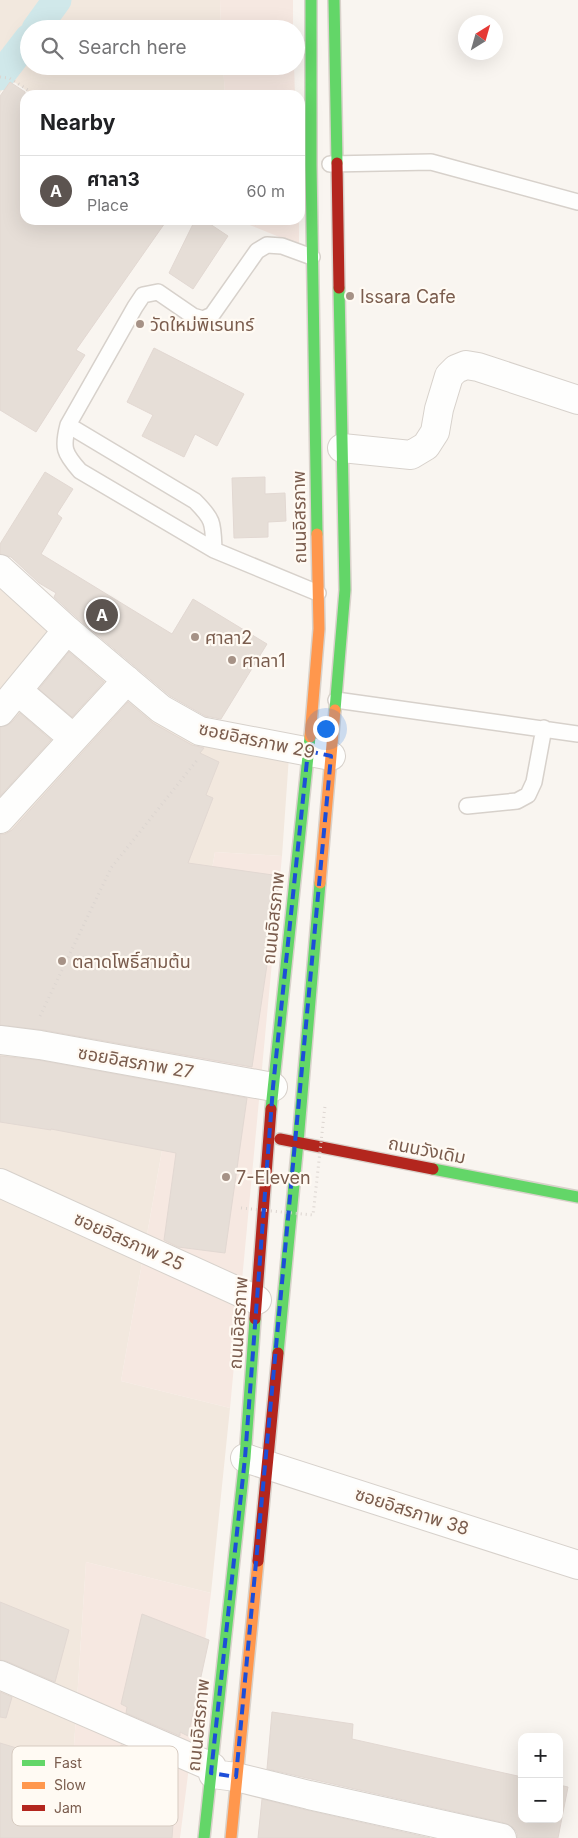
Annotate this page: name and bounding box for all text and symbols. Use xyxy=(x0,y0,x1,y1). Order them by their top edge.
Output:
north arrow xyxy=(458,15,503,60)
search box xyxy=(20,20,305,75)
icon: search xyxy=(38,34,66,62)
text: Search here xyxy=(78,36,187,59)
text: Nearby xyxy=(40,110,115,135)
text: ศาลา3 xyxy=(87,168,140,191)
text: A xyxy=(50,181,62,201)
text: 60 m xyxy=(246,181,285,201)
text: Place xyxy=(87,195,129,215)
place label: Issara Cafe xyxy=(360,286,456,307)
marker: Issara Cafe xyxy=(344,290,356,302)
place label: วัดใหม่พิเรนทร์ xyxy=(150,314,255,335)
marker: วัดใหม่พิเรนทร์ xyxy=(134,318,146,330)
street label: ถนนอิสรภาพ xyxy=(288,470,310,564)
pin: A xyxy=(86,596,118,634)
place label: ศาลา2 xyxy=(205,627,252,648)
marker: ศาลา2 xyxy=(189,631,201,643)
place label: ศาลา1 xyxy=(242,650,286,671)
marker: ศาลา1 xyxy=(226,654,238,666)
your location xyxy=(313,716,339,742)
street label: ซอยอิสรภาพ 29 xyxy=(197,717,317,763)
street label: ถนนอิสรภาพ xyxy=(258,871,288,965)
place label: ตลาดโพธิ์สามต้น xyxy=(72,951,191,972)
marker: ตลาดโพธิ์สามต้น xyxy=(56,955,68,967)
street label: ซอยอิสรภาพ 27 xyxy=(76,1041,196,1083)
street label: ถนนวังเดิม xyxy=(386,1132,468,1168)
place label: 7-Eleven xyxy=(236,1167,311,1188)
marker: 7-Eleven xyxy=(220,1171,232,1183)
street label: ซอยอิสรภาพ 25 xyxy=(71,1207,187,1275)
street label: ถนนอิสรภาพ xyxy=(224,1276,252,1370)
street label: ซอยอิสรภาพ 38 xyxy=(352,1483,472,1539)
street label: ถนนอิสรภาพ xyxy=(183,1678,213,1772)
map controls xyxy=(518,1733,563,1823)
button: + xyxy=(518,1733,563,1778)
legend xyxy=(12,1746,178,1826)
text: Fast xyxy=(54,1754,82,1771)
text: Slow xyxy=(54,1776,86,1793)
button: − xyxy=(518,1778,563,1823)
text: Jam xyxy=(54,1799,82,1816)

